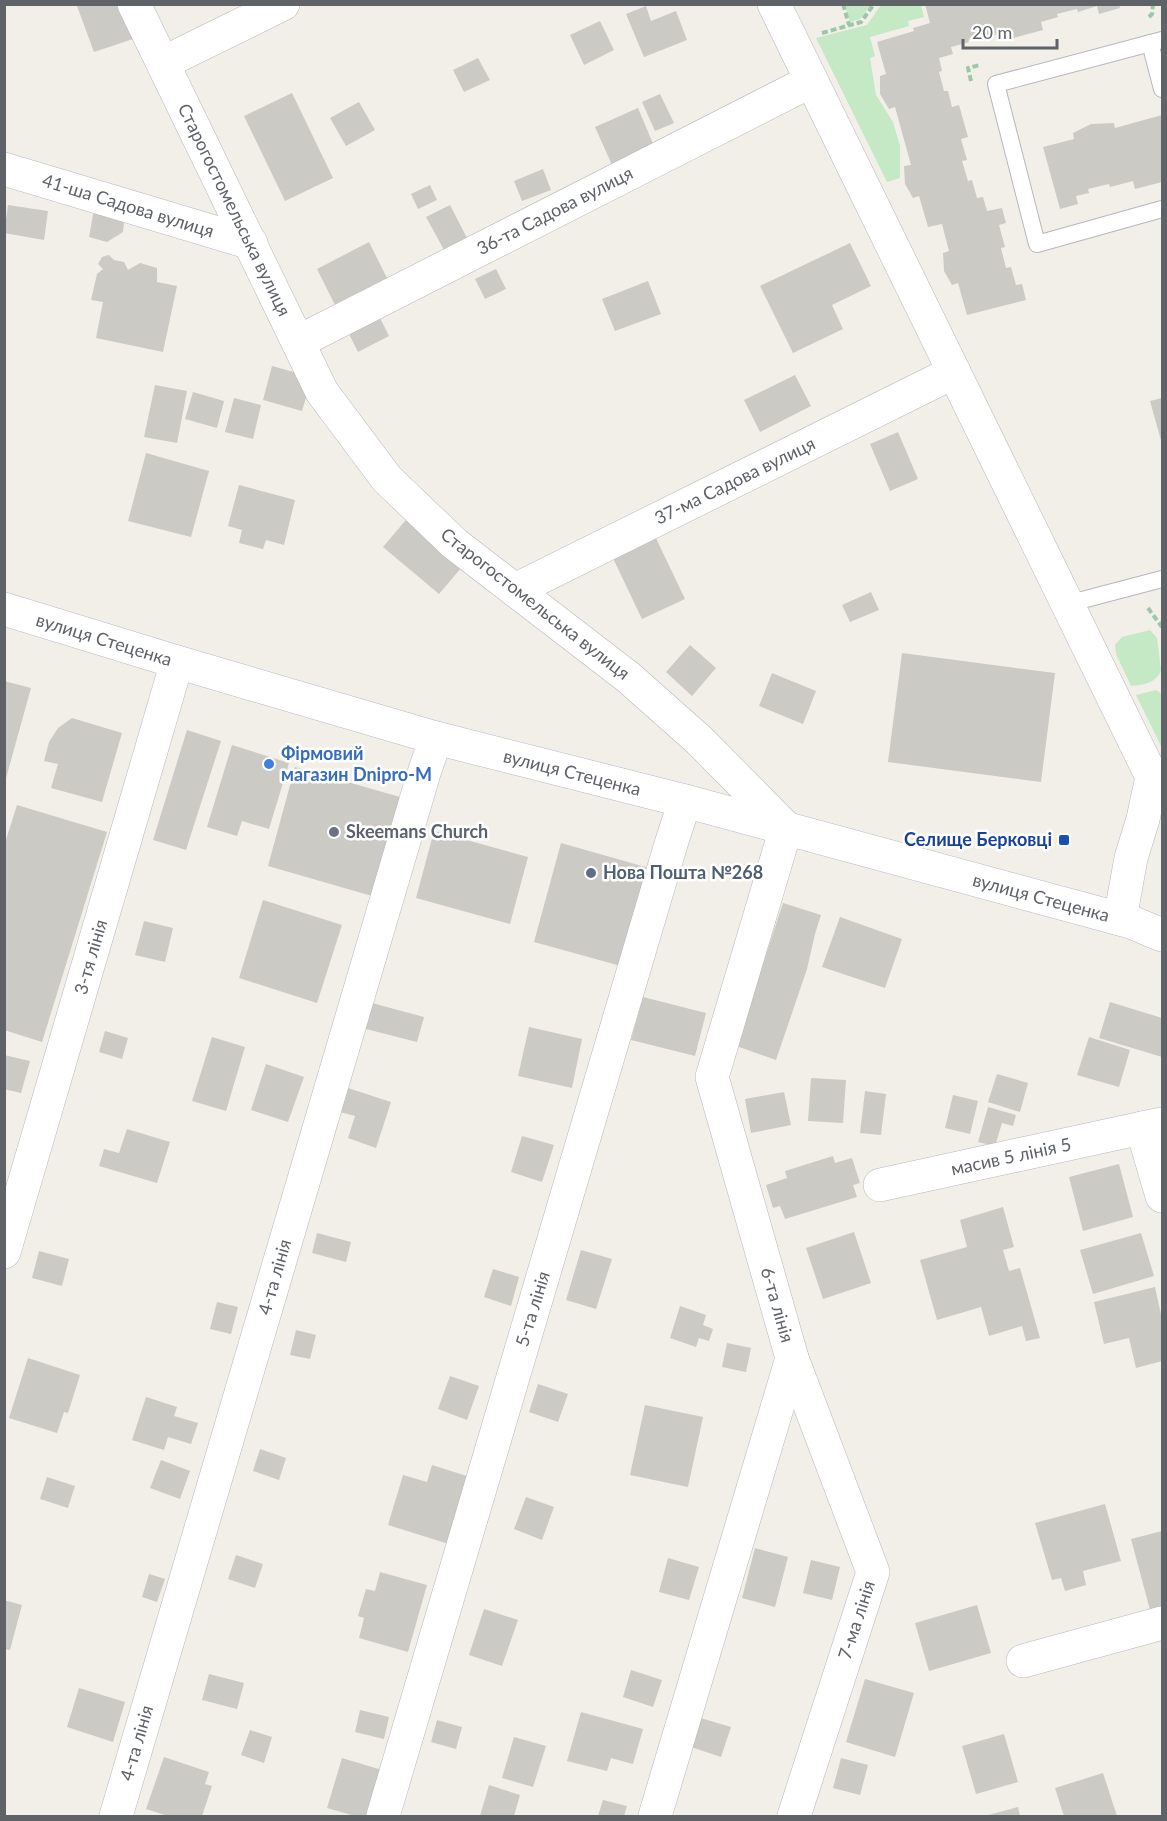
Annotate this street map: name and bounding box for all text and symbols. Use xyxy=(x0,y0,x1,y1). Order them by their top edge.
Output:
scale bar xyxy=(963,12,1058,50)
text: 20 m xyxy=(972,21,1012,43)
street label: Старогостомельська вулиця xyxy=(174,100,296,319)
street label: 36-та Садова вулиця xyxy=(473,161,636,259)
street label: 41-ша Садова вулиця xyxy=(40,168,217,242)
street label: 37-ма Садова вулиця xyxy=(651,432,819,529)
street label: Старогостомельська вулиця xyxy=(437,523,635,684)
street label: вулиця Стеценка xyxy=(34,608,175,670)
place label: Фірмовий магазин Dnipro-M xyxy=(281,742,432,785)
street label: вулиця Стеценка xyxy=(501,744,643,800)
marker: Фірмовий магазин Dnipro-M xyxy=(262,757,276,771)
place label: Skeemans Church xyxy=(346,820,488,842)
marker: Skeemans Church xyxy=(327,825,341,839)
place label: Селище Берковці xyxy=(904,828,1052,850)
marker: Селище Берковці xyxy=(1057,833,1071,847)
place label: Нова Пошта №268 xyxy=(603,861,763,883)
marker: Нова Пошта №268 xyxy=(584,866,598,880)
street label: вулиця Стеценка xyxy=(970,868,1112,926)
street label: 3-тя лінія xyxy=(69,917,111,997)
street label: масив 5 лінія 5 xyxy=(949,1133,1073,1180)
street label: 4-та лінія xyxy=(253,1236,295,1317)
street label: 6-та лінія xyxy=(757,1264,799,1345)
street label: 5-та лінія xyxy=(510,1268,554,1349)
street label: 7-ма лінія xyxy=(833,1578,879,1662)
street label: 4-та лінія xyxy=(115,1702,157,1783)

